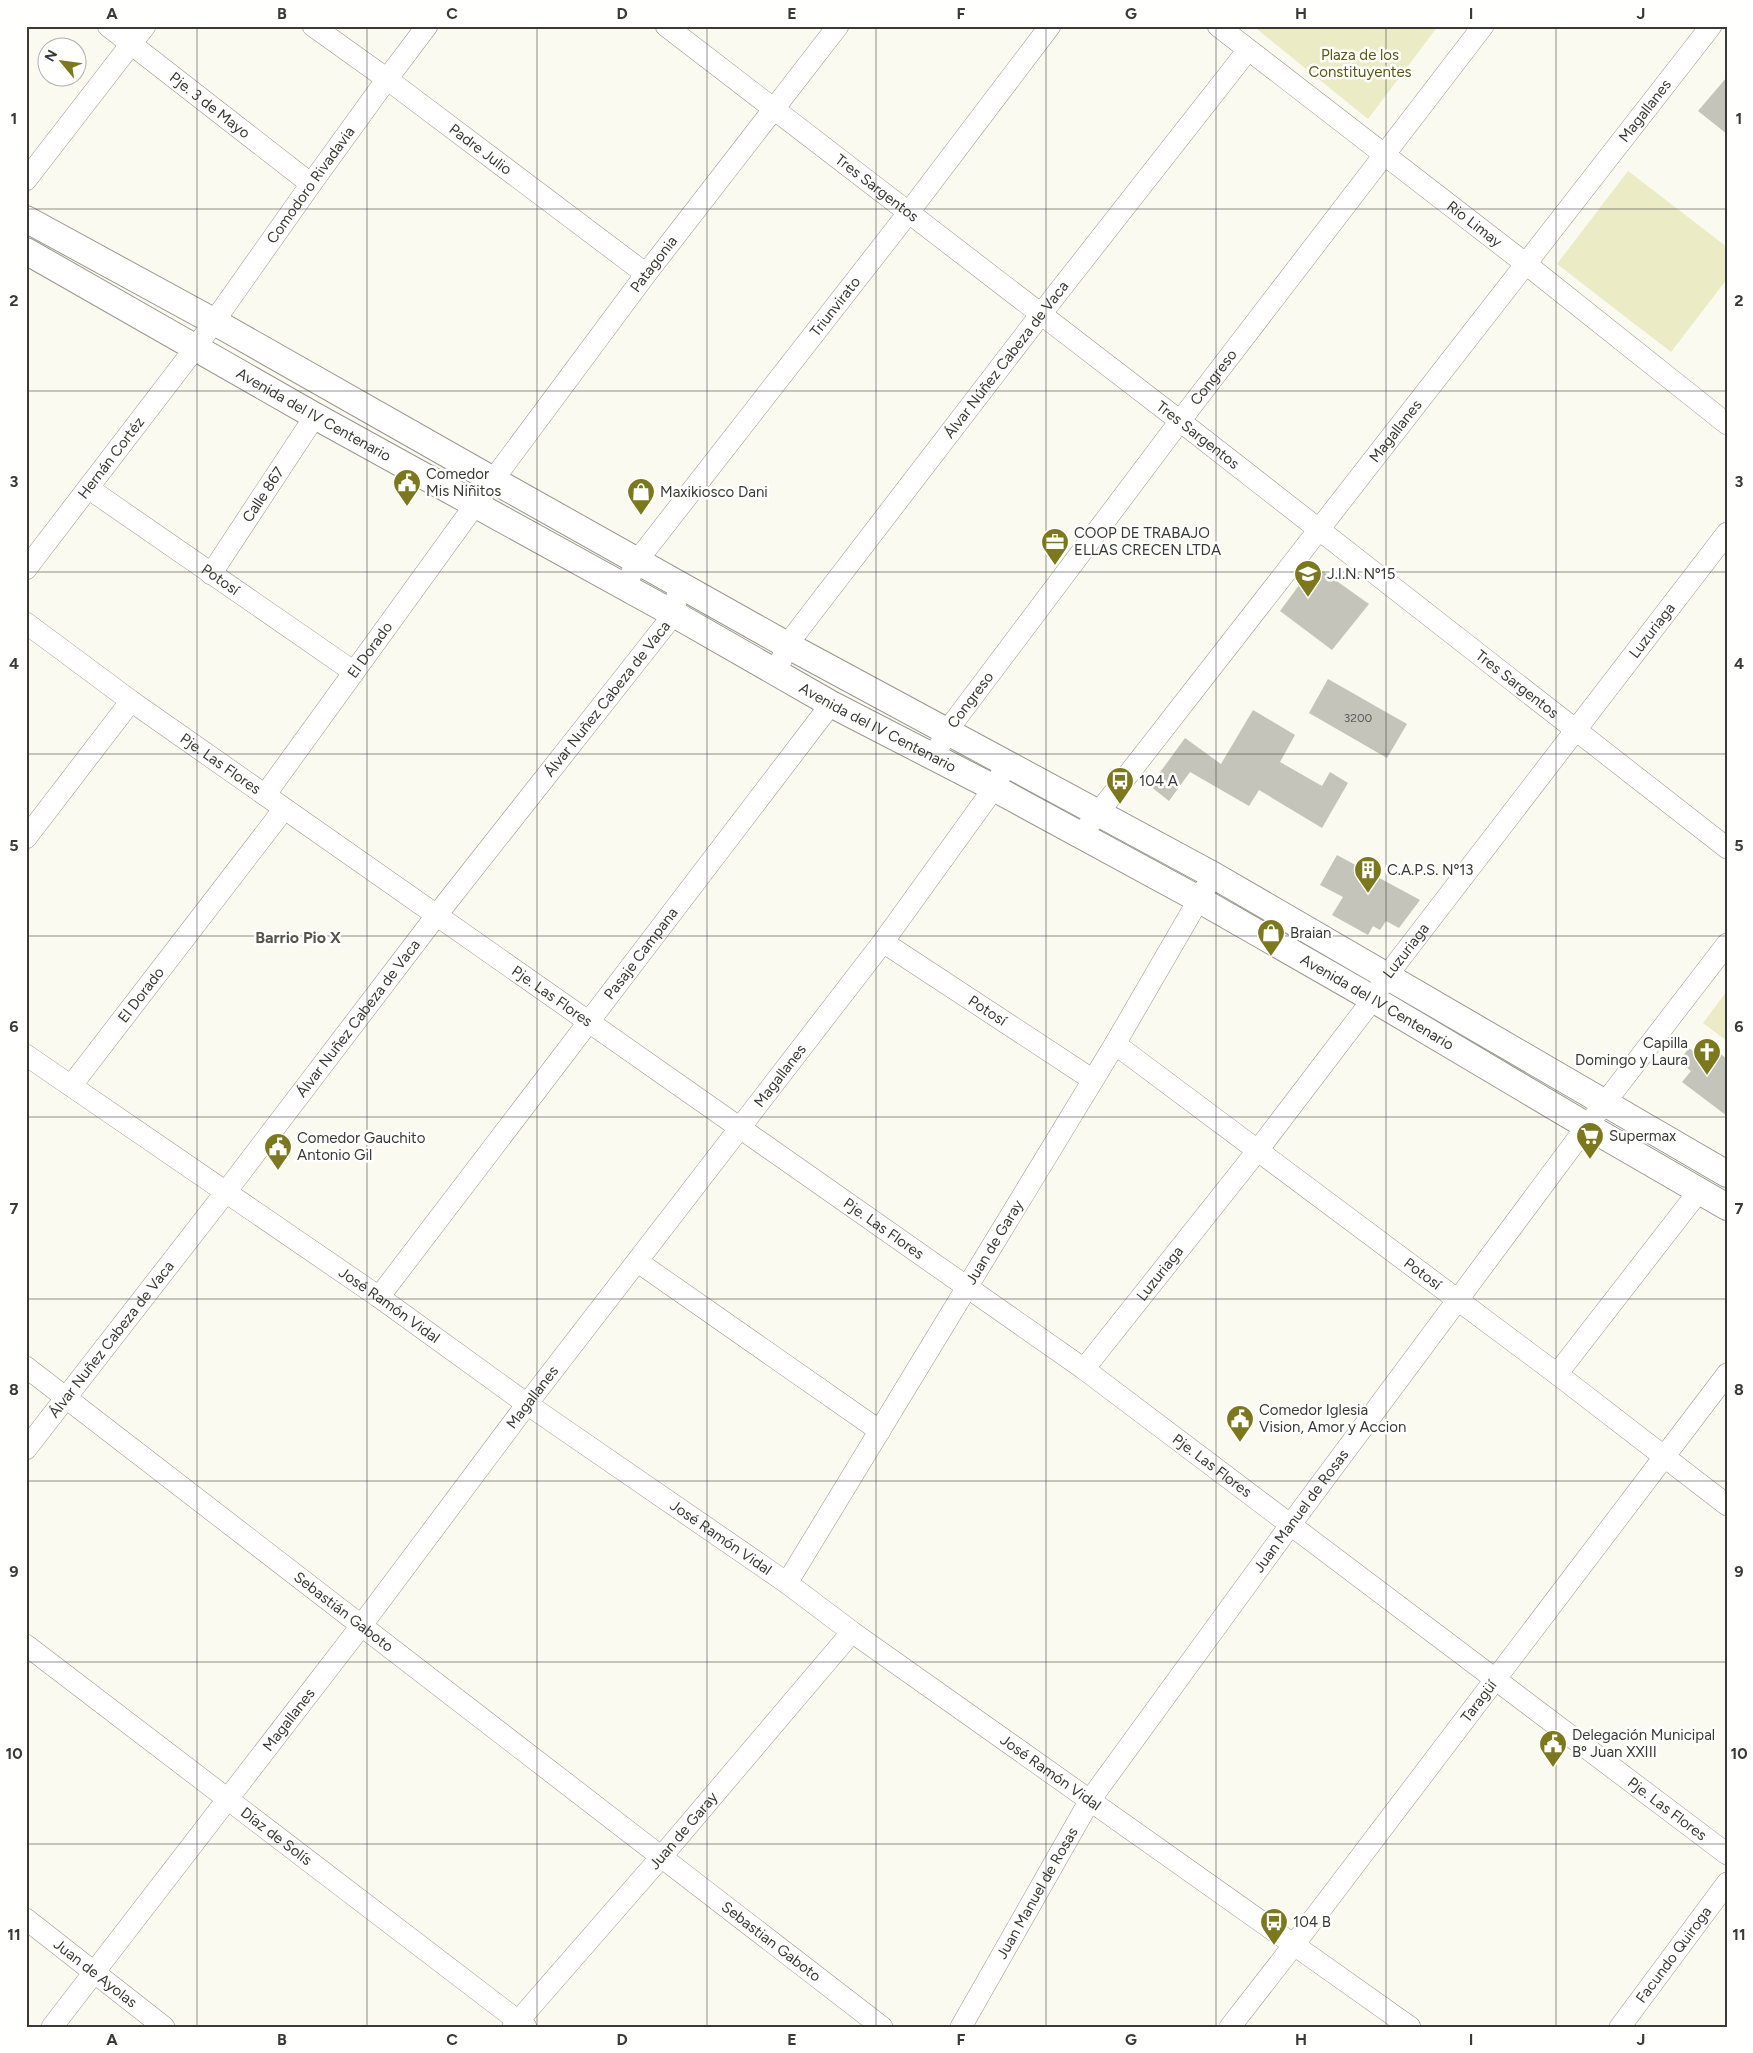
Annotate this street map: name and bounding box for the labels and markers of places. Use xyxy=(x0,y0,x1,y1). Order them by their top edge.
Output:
place label: Comedor Mis Niñitos xyxy=(426,465,501,500)
public building icon: Comedor Mis Niñitos xyxy=(392,468,422,507)
shop icon: Maxikiosco Dani xyxy=(626,477,656,516)
place label: Maxikiosco Dani xyxy=(660,483,768,501)
place label: COOP DE TRABAJO ELLAS CRECEN LTDA xyxy=(1074,524,1221,559)
office icon: COOP DE TRABAJO ELLAS CRECEN LTDA xyxy=(1040,527,1070,566)
school or university icon: J.I.N. Nº15 xyxy=(1293,559,1323,598)
place label: J.I.N. Nº15 xyxy=(1327,565,1395,583)
bus stop icon: 104 A xyxy=(1105,766,1135,805)
place label: 104 A xyxy=(1139,772,1178,790)
building icon: C.A.P.S. Nº13 xyxy=(1353,855,1383,894)
place label: C.A.P.S. Nº13 xyxy=(1387,861,1474,879)
shop icon: Braian xyxy=(1256,918,1286,957)
place label: Braian xyxy=(1290,924,1331,942)
place label: Capilla Domingo y Laura xyxy=(1575,1034,1688,1069)
church icon: Capilla Domingo y Laura xyxy=(1692,1037,1722,1076)
supermarket icon: Supermax xyxy=(1575,1121,1605,1160)
place label: Supermax xyxy=(1609,1127,1676,1145)
place label: Comedor Gauchito Antonio Gil xyxy=(297,1129,426,1164)
public building icon: Comedor Gauchito Antonio Gil xyxy=(263,1132,293,1171)
place label: Comedor Iglesia Vision, Amor y Accion xyxy=(1259,1401,1406,1436)
public building icon: Comedor Iglesia Vision, Amor y Accion xyxy=(1225,1404,1255,1443)
place label: Delegación Municipal Bº Juan XXIII xyxy=(1572,1726,1715,1761)
public building icon: Delegación Municipal Bº Juan XXIII xyxy=(1538,1729,1568,1768)
bus stop icon: 104 B xyxy=(1259,1907,1289,1946)
place label: 104 B xyxy=(1293,1913,1331,1931)

